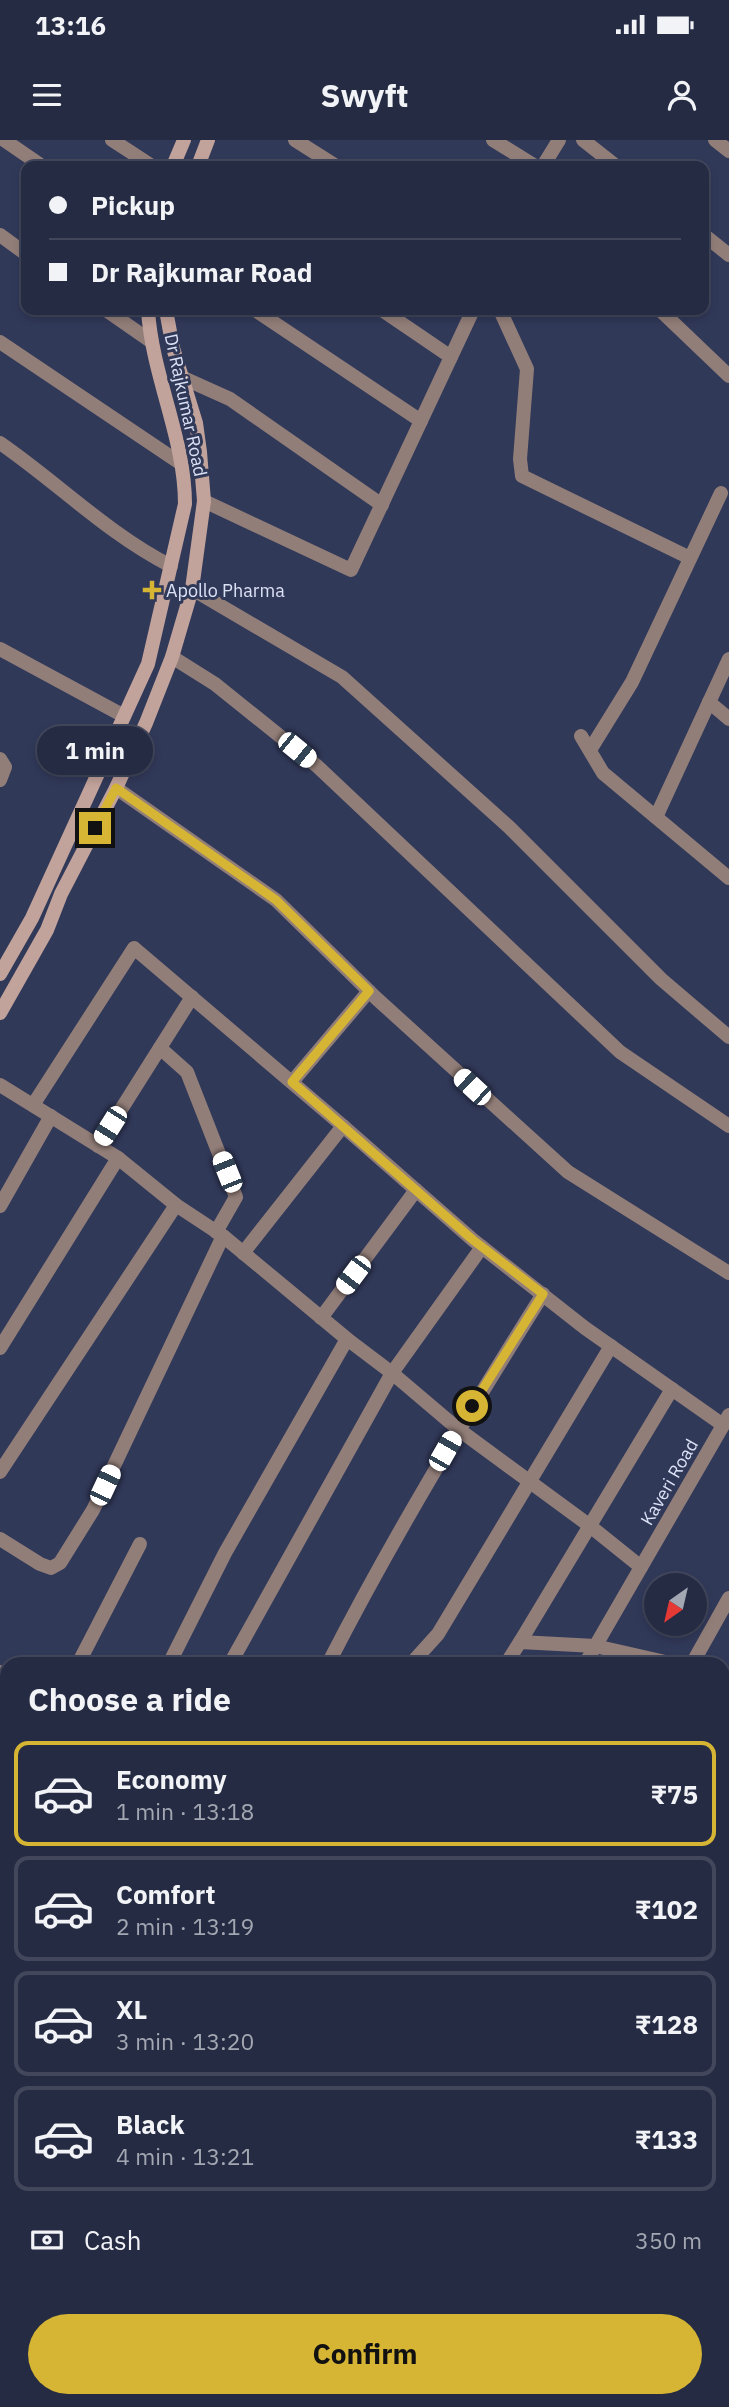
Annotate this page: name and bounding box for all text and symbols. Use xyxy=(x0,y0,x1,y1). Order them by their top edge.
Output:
text: 13:16 xyxy=(35,8,106,42)
text: Swyft xyxy=(320,74,409,116)
icon: menu xyxy=(28,76,66,114)
icon: person xyxy=(663,76,701,114)
text: Pickup xyxy=(91,188,175,222)
text: Dr Rajkumar Road xyxy=(91,255,313,289)
street label: Dr Rajkumar Road xyxy=(160,331,212,479)
place label: Apollo Pharma xyxy=(166,579,285,602)
marker: Apollo Pharma xyxy=(144,582,160,598)
callout: 1 min xyxy=(37,726,153,776)
car xyxy=(275,729,320,771)
text: 1 min xyxy=(65,735,125,765)
route end xyxy=(79,812,111,844)
car xyxy=(450,1065,495,1109)
car xyxy=(90,1103,131,1149)
car xyxy=(210,1149,245,1195)
car xyxy=(332,1252,375,1298)
route start xyxy=(456,1390,488,1422)
car xyxy=(426,1428,465,1474)
street label: Kaveri Road xyxy=(635,1435,703,1529)
car xyxy=(87,1462,124,1508)
north arrow xyxy=(644,1573,707,1636)
map controls xyxy=(644,1573,707,1636)
text: Choose a ride xyxy=(28,1678,231,1720)
icon: car xyxy=(32,1762,95,1825)
text: Economy xyxy=(116,1762,227,1796)
text: ₹75 xyxy=(650,1777,698,1811)
text: 1 min · 13:18 xyxy=(116,1796,254,1826)
icon: car xyxy=(32,1877,95,1940)
text: Comfort xyxy=(116,1877,215,1911)
text: ₹102 xyxy=(635,1892,698,1926)
text: 2 min · 13:19 xyxy=(116,1911,254,1941)
icon: car xyxy=(32,1992,95,2055)
text: XL xyxy=(116,1992,147,2026)
text: ₹128 xyxy=(635,2007,698,2041)
text: 3 min · 13:20 xyxy=(116,2026,254,2056)
icon: car xyxy=(32,2107,95,2170)
text: Black xyxy=(116,2107,184,2141)
text: ₹133 xyxy=(635,2122,698,2156)
text: 4 min · 13:21 xyxy=(116,2141,254,2171)
icon: cash xyxy=(28,2221,66,2259)
text: Cash xyxy=(84,2223,141,2257)
text: 350 m xyxy=(635,2225,702,2255)
button: Confirm xyxy=(28,2314,702,2394)

